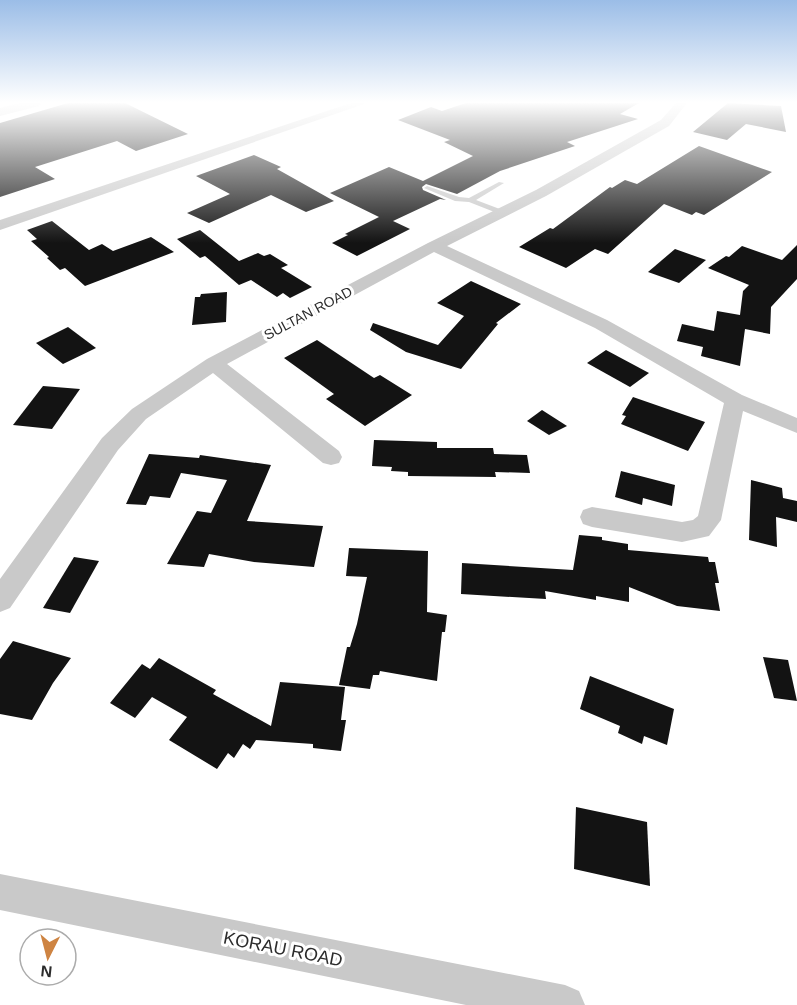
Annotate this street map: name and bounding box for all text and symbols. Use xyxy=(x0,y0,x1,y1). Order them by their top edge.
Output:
street label: SULTAN ROAD xyxy=(261,283,355,343)
north arrow xyxy=(18,927,78,987)
street label: KORAU ROAD xyxy=(222,928,344,970)
text: N xyxy=(40,962,53,980)

